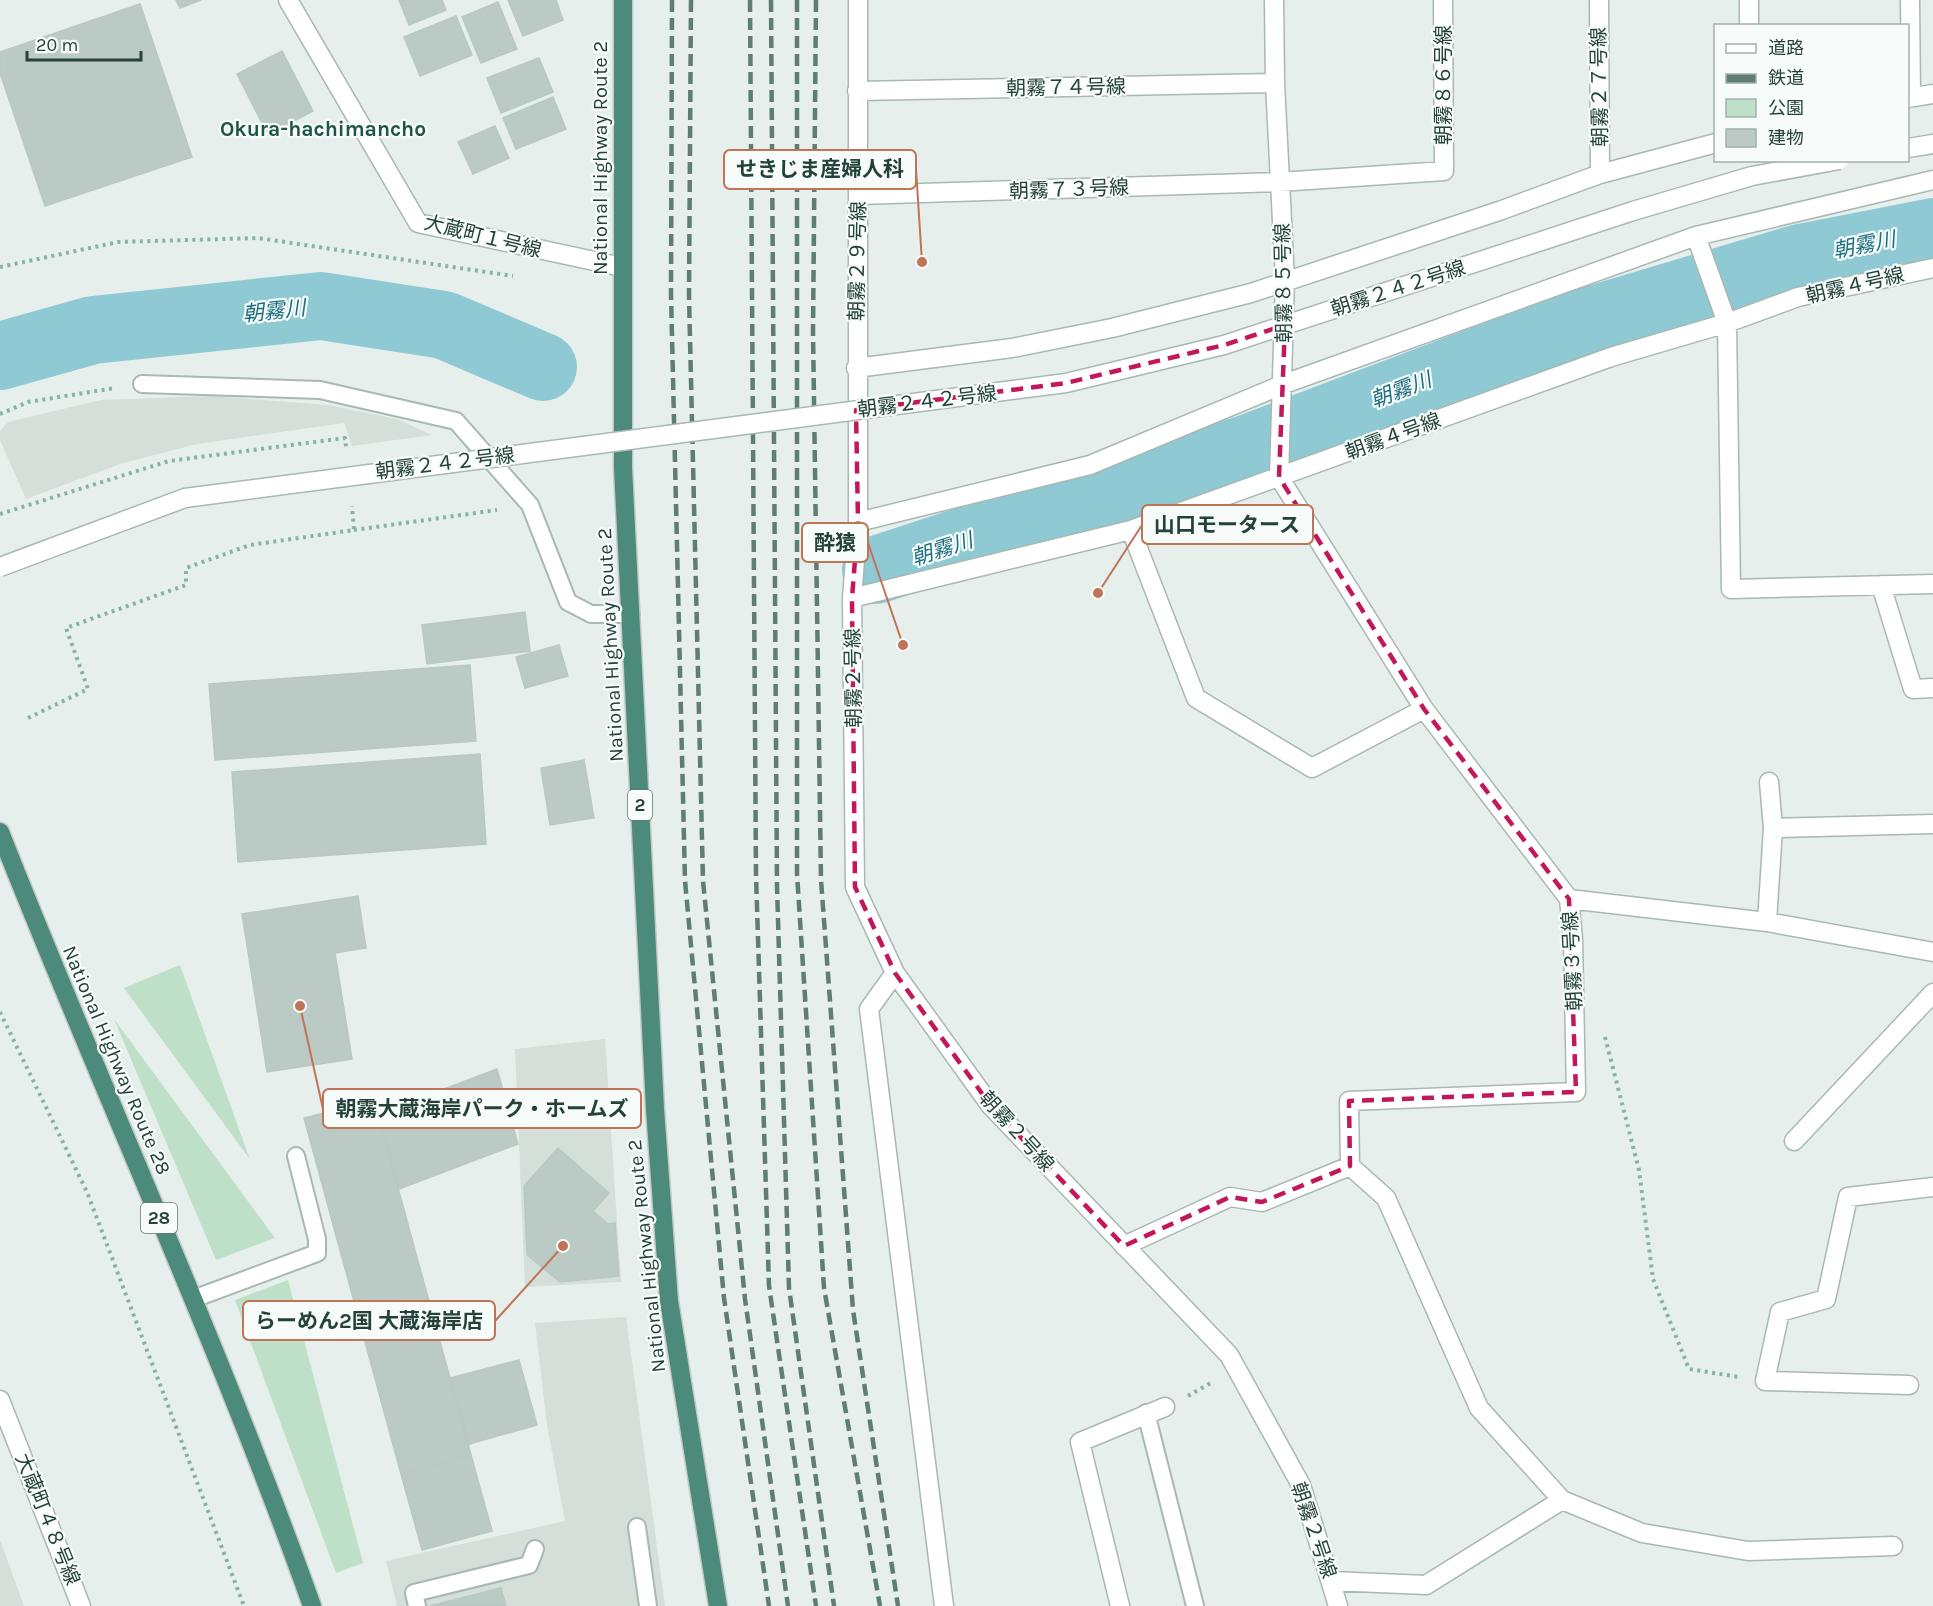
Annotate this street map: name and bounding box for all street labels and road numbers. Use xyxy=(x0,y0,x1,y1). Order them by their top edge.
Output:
street label: 朝霧８６号線 xyxy=(1432,25,1455,145)
street label: 朝霧２７号線 xyxy=(1587,27,1612,147)
street label: National Highway Route 2 xyxy=(589,41,612,275)
street label: 朝霧７４号線 xyxy=(1006,75,1126,100)
street label: 朝霧７３号線 xyxy=(1009,176,1129,203)
street label: 朝霧２９号線 xyxy=(845,201,870,321)
street label: 大蔵町１号線 xyxy=(422,211,544,262)
street label: 朝霧８５号線 xyxy=(1271,223,1296,343)
street label: 朝霧２４２号線 xyxy=(1328,256,1468,321)
street label: 朝霧４号線 xyxy=(1804,263,1906,308)
street label: 朝霧２４２号線 xyxy=(856,382,998,421)
street label: 朝霧４号線 xyxy=(1342,409,1444,464)
street label: 朝霧２４２号線 xyxy=(374,444,516,483)
street label: National Highway Route 2 xyxy=(593,527,628,763)
street label: 朝霧２号線 xyxy=(841,628,866,728)
road number: 2 xyxy=(628,790,652,820)
street label: 朝霧３号線 xyxy=(1558,910,1587,1012)
street label: National Highway Route 28 xyxy=(58,942,175,1178)
street label: 朝霧２号線 xyxy=(975,1086,1059,1176)
street label: National Highway Route 2 xyxy=(623,1138,670,1374)
road number: 28 xyxy=(141,1203,177,1233)
street label: 大蔵町４８号線 xyxy=(11,1450,84,1588)
street label: 朝霧２号線 xyxy=(1286,1479,1341,1581)

